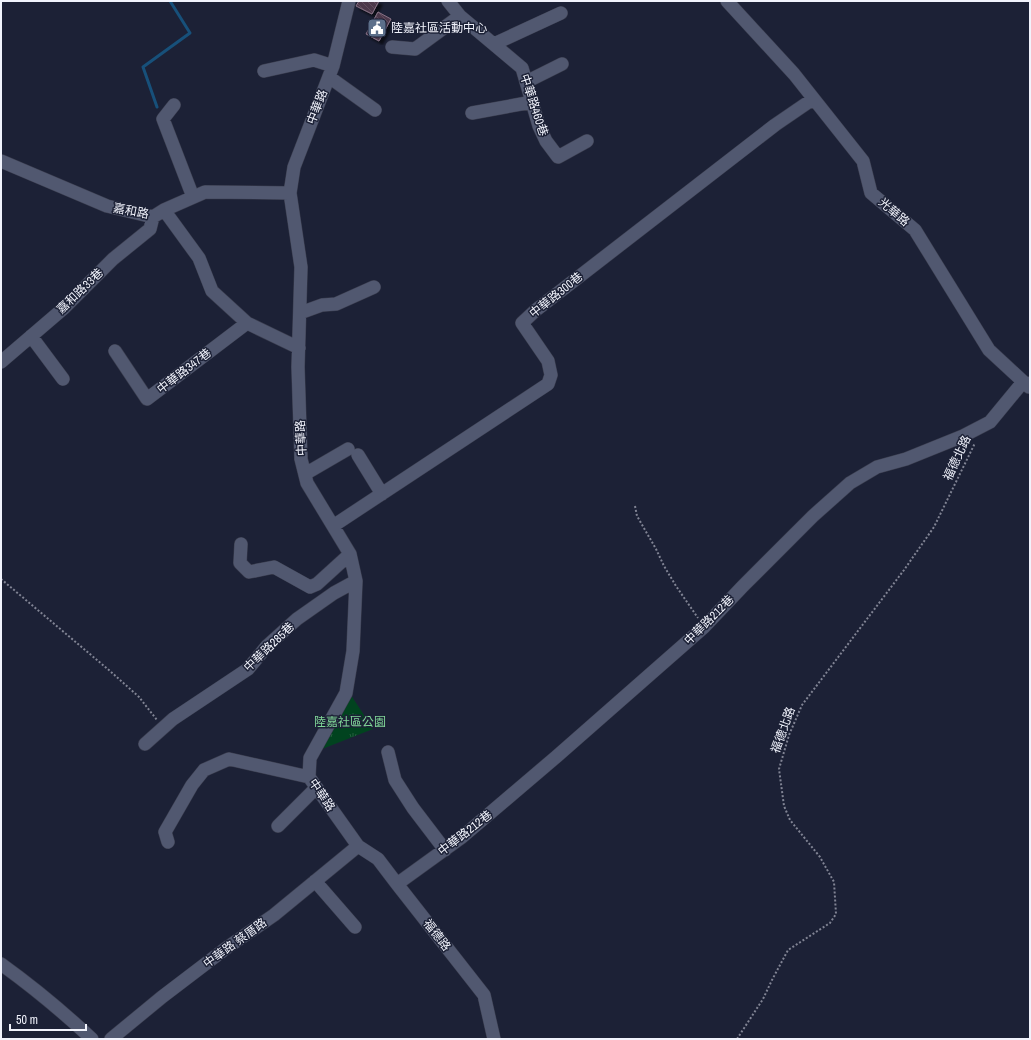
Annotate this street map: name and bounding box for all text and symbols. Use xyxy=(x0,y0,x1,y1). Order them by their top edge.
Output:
public building icon: 陸嘉社區活動中心 xyxy=(366,17,388,39)
place label: 陸嘉社區活動中心 xyxy=(391,20,487,36)
street label: 中華路460巷 xyxy=(516,72,552,138)
street label: 中華路 xyxy=(303,87,331,127)
street label: 光華路 xyxy=(875,194,913,230)
street label: 嘉和路 xyxy=(112,200,150,222)
street label: 嘉和路33巷 xyxy=(53,265,107,317)
street label: 中華路300巷 xyxy=(526,269,586,321)
street label: 中華路347巷 xyxy=(154,345,214,397)
street label: 中華路 xyxy=(292,420,310,456)
street label: 福德北路 xyxy=(940,433,974,483)
street label: 中華路212巷 xyxy=(681,592,737,648)
street label: 中華路285巷 xyxy=(240,619,298,675)
street label: 福德北路 xyxy=(767,705,799,755)
park label: 陸嘉社區公園 xyxy=(314,714,386,730)
street label: 中華路 xyxy=(305,776,339,814)
street label: 中華路212巷 xyxy=(435,807,495,859)
street label: 中華路 蔡厝路 xyxy=(200,915,270,971)
street label: 福德路 xyxy=(420,916,454,954)
scale bar xyxy=(10,1006,86,1032)
text: 50 m xyxy=(16,1012,38,1028)

